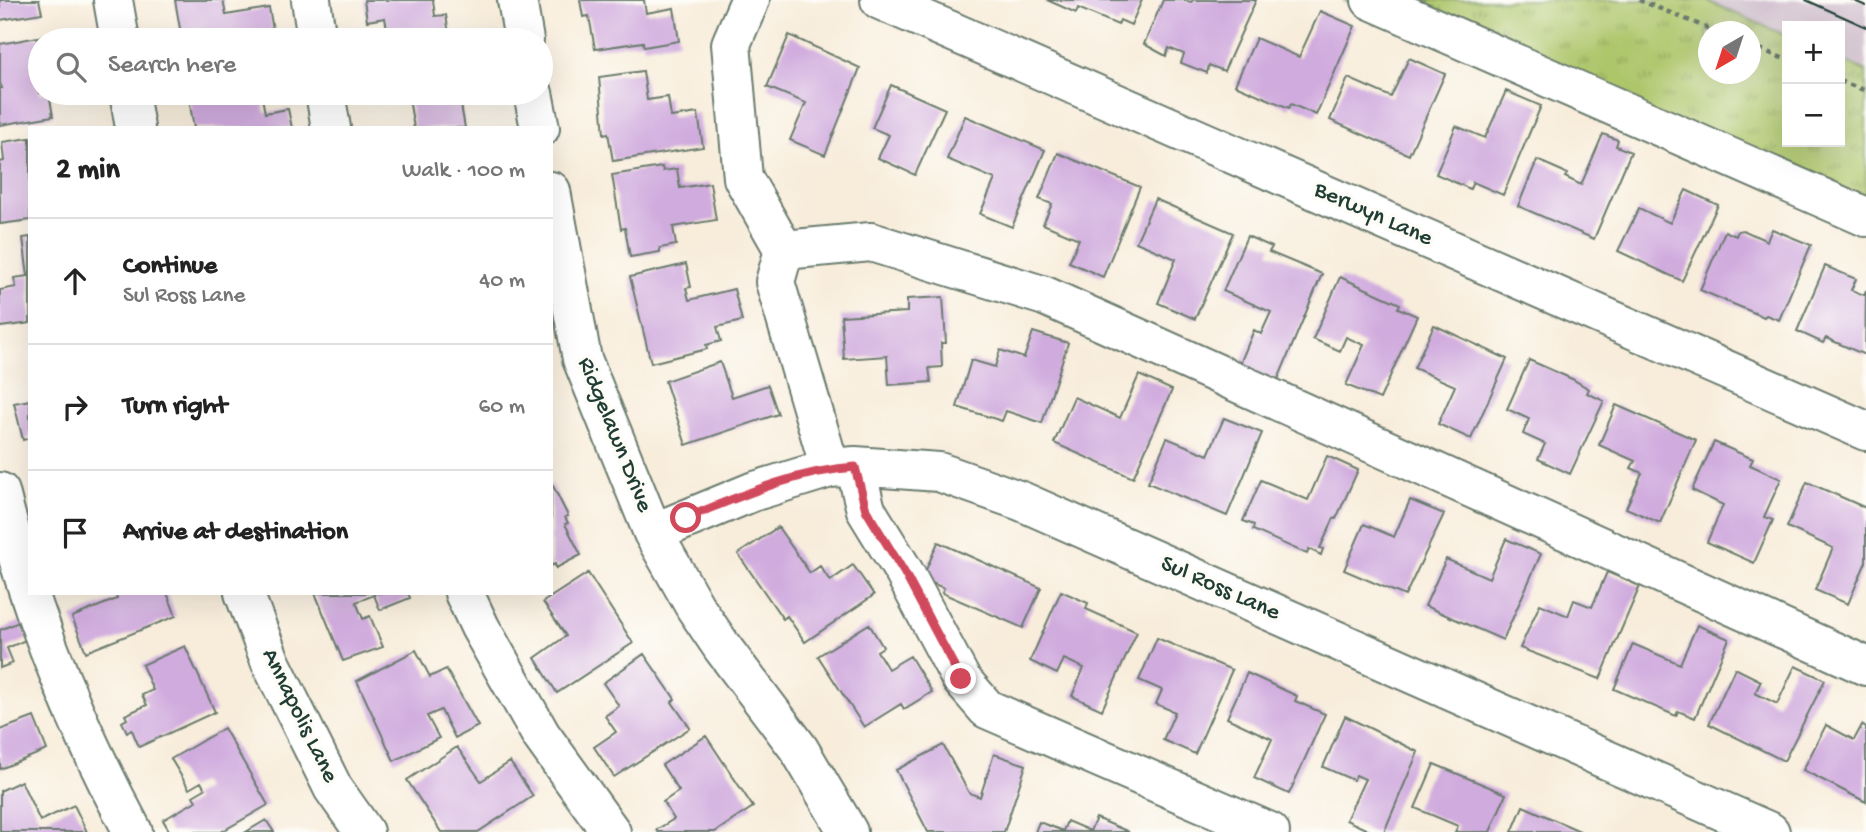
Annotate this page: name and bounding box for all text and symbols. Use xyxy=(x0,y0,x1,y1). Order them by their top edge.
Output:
north arrow xyxy=(1698,21,1761,84)
map controls xyxy=(1782,21,1845,147)
button: + xyxy=(1782,21,1845,84)
search box xyxy=(28,28,553,105)
icon: search xyxy=(52,48,90,86)
text: Search here xyxy=(108,51,236,82)
button: − xyxy=(1782,84,1845,147)
text: 2 min xyxy=(56,154,120,189)
text: Walk · 100 m xyxy=(402,158,525,185)
street label: Berwyn Lane xyxy=(1308,176,1437,254)
text: Continue xyxy=(123,252,217,283)
icon: ahead xyxy=(56,262,94,300)
text: 40 m xyxy=(479,268,525,295)
text: Sul Ross Lane xyxy=(123,283,245,310)
street label: Ridgelawn Drive xyxy=(570,353,658,517)
icon: right xyxy=(56,388,94,426)
text: Turn right xyxy=(123,392,227,423)
text: 60 m xyxy=(479,394,525,421)
route start xyxy=(670,502,701,533)
icon: arrive xyxy=(56,514,94,552)
text: Arrive at destination xyxy=(123,518,348,549)
street label: Sul Ross Lane xyxy=(1156,550,1285,628)
street label: Annapolis Lane xyxy=(254,644,344,788)
route end xyxy=(945,663,976,694)

